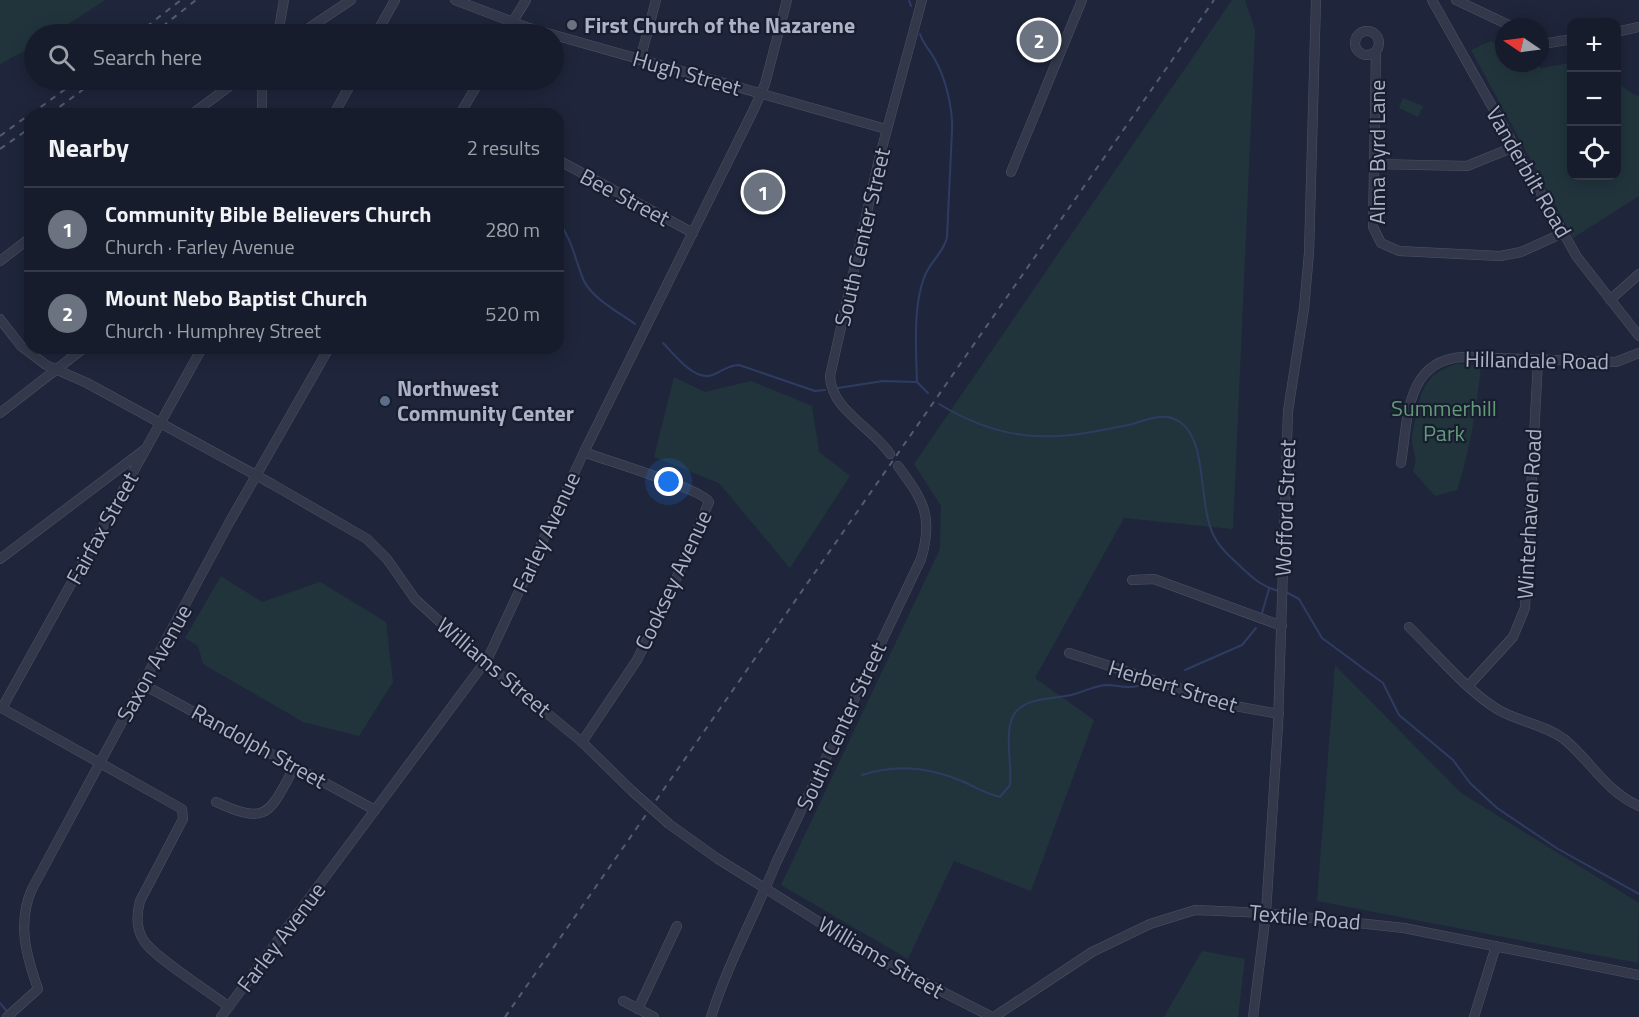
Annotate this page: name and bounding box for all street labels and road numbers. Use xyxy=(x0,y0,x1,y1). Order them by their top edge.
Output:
street label: Hugh Street xyxy=(629,41,745,105)
street label: Alma Byrd Lane xyxy=(1360,80,1394,224)
street label: Vanderbilt Road xyxy=(1478,100,1580,244)
street label: South Center Street xyxy=(825,144,899,330)
street label: Bee Street xyxy=(574,159,676,235)
street label: Hillandale Road xyxy=(1465,342,1609,378)
street label: Winterhaven Road xyxy=(1508,428,1550,600)
street label: Wofford Street xyxy=(1266,439,1304,577)
street label: Fairfax Street xyxy=(57,465,147,591)
street label: Farley Avenue xyxy=(503,466,589,598)
street label: Cooksey Avenue xyxy=(626,504,720,656)
street label: Saxon Avenue xyxy=(108,598,200,728)
street label: Williams Street xyxy=(429,609,559,725)
street label: South Center Street xyxy=(787,636,895,816)
street label: Herbert Street xyxy=(1104,650,1242,722)
street label: Randolph Street xyxy=(185,695,333,797)
street label: Farley Avenue xyxy=(228,875,334,999)
street label: Textile Road xyxy=(1248,895,1362,939)
street label: Williams Street xyxy=(812,907,951,1007)

